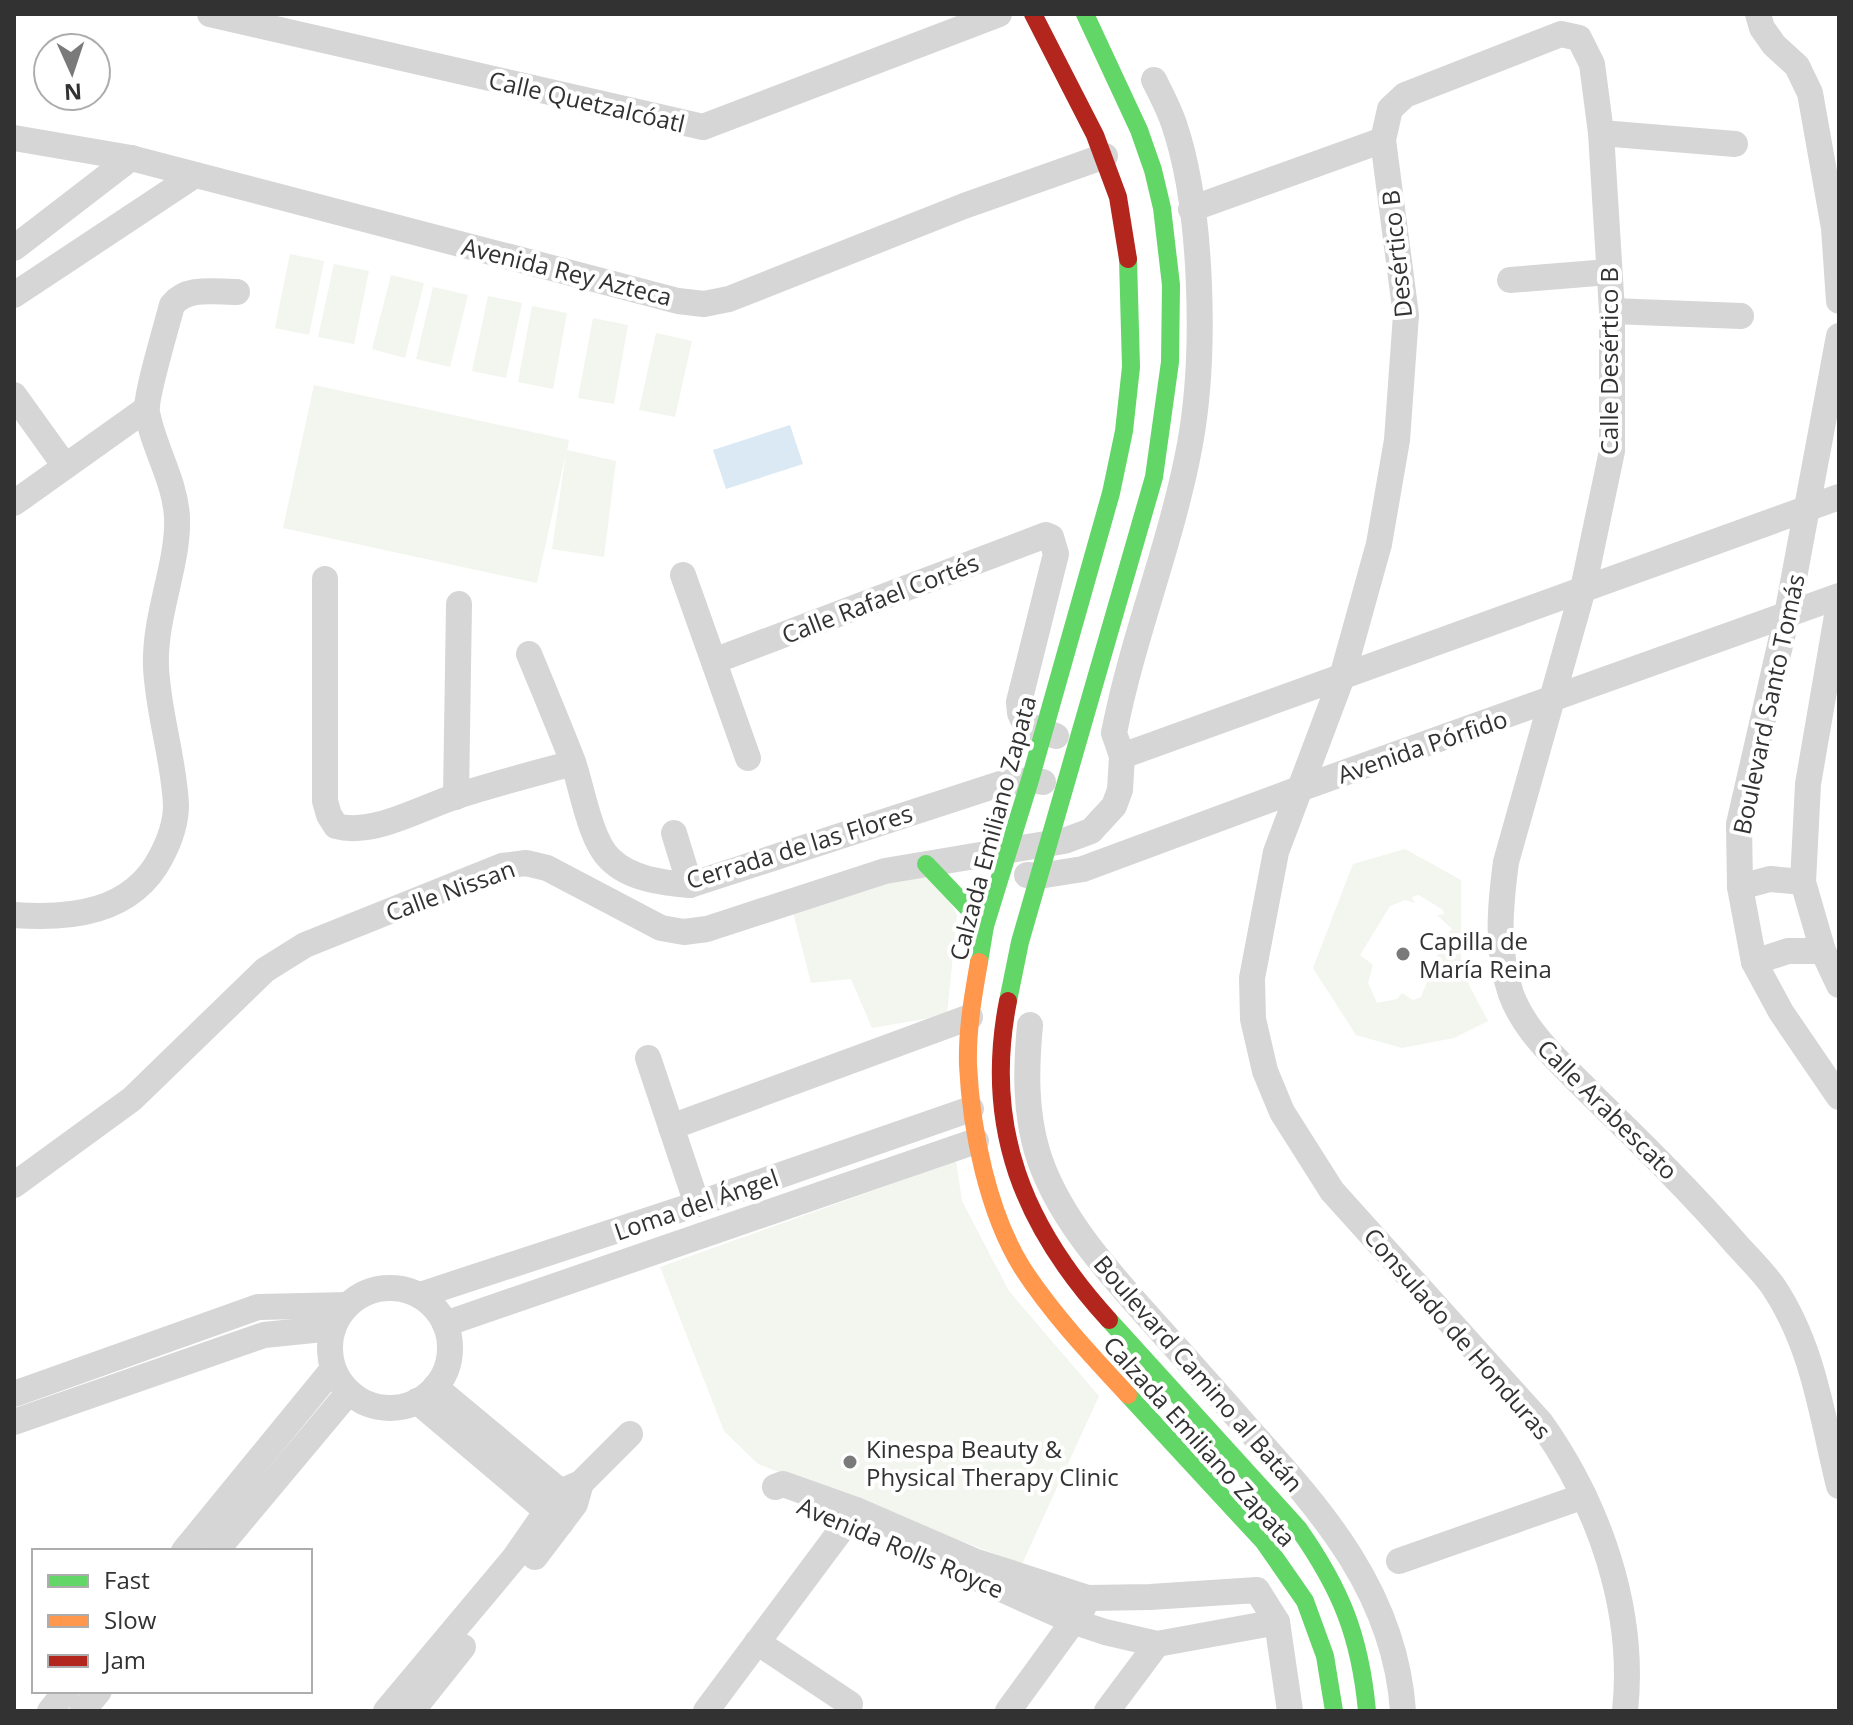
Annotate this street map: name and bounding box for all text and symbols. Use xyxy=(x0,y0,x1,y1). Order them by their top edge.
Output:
north arrow xyxy=(32,32,112,112)
street label: Calle Quetzalcóatl xyxy=(486,62,688,140)
text: N xyxy=(63,78,83,108)
street label: Desértico B xyxy=(1373,189,1419,319)
street label: Avenida Rey Azteca xyxy=(458,229,676,313)
street label: Calle Desértico B xyxy=(1592,267,1625,455)
street label: Calle Rafael Cortés xyxy=(777,545,983,651)
street label: Boulevard Santo Tomás xyxy=(1724,571,1812,837)
street label: Calzada Emiliano Zapata xyxy=(941,692,1043,964)
street label: Avenida Pórfido xyxy=(1333,701,1511,791)
street label: Cerrada de las Flores xyxy=(682,796,916,896)
street label: Calle Nissan xyxy=(381,851,519,929)
place label: Capilla de María Reina xyxy=(1419,924,1552,985)
marker: Capilla de María Reina xyxy=(1394,945,1412,963)
street label: Calle Arabescato xyxy=(1531,1032,1685,1186)
street label: Loma del Ángel xyxy=(609,1160,783,1248)
street label: Consulado de Honduras xyxy=(1357,1220,1559,1446)
street label: Boulevard Camino al Batán xyxy=(1087,1248,1311,1498)
street label: Calzada Emiliano Zapata xyxy=(1096,1329,1304,1553)
place label: Kinespa Beauty & Physical Therapy Clinic xyxy=(866,1432,1119,1493)
marker: Kinespa Beauty & Physical Therapy Clinic xyxy=(841,1453,859,1471)
street label: Avenida Rolls Royce xyxy=(793,1489,1009,1605)
legend xyxy=(32,1549,312,1693)
text: Fast xyxy=(104,1563,150,1596)
text: Slow xyxy=(104,1603,157,1636)
text: Jam xyxy=(102,1643,146,1676)

